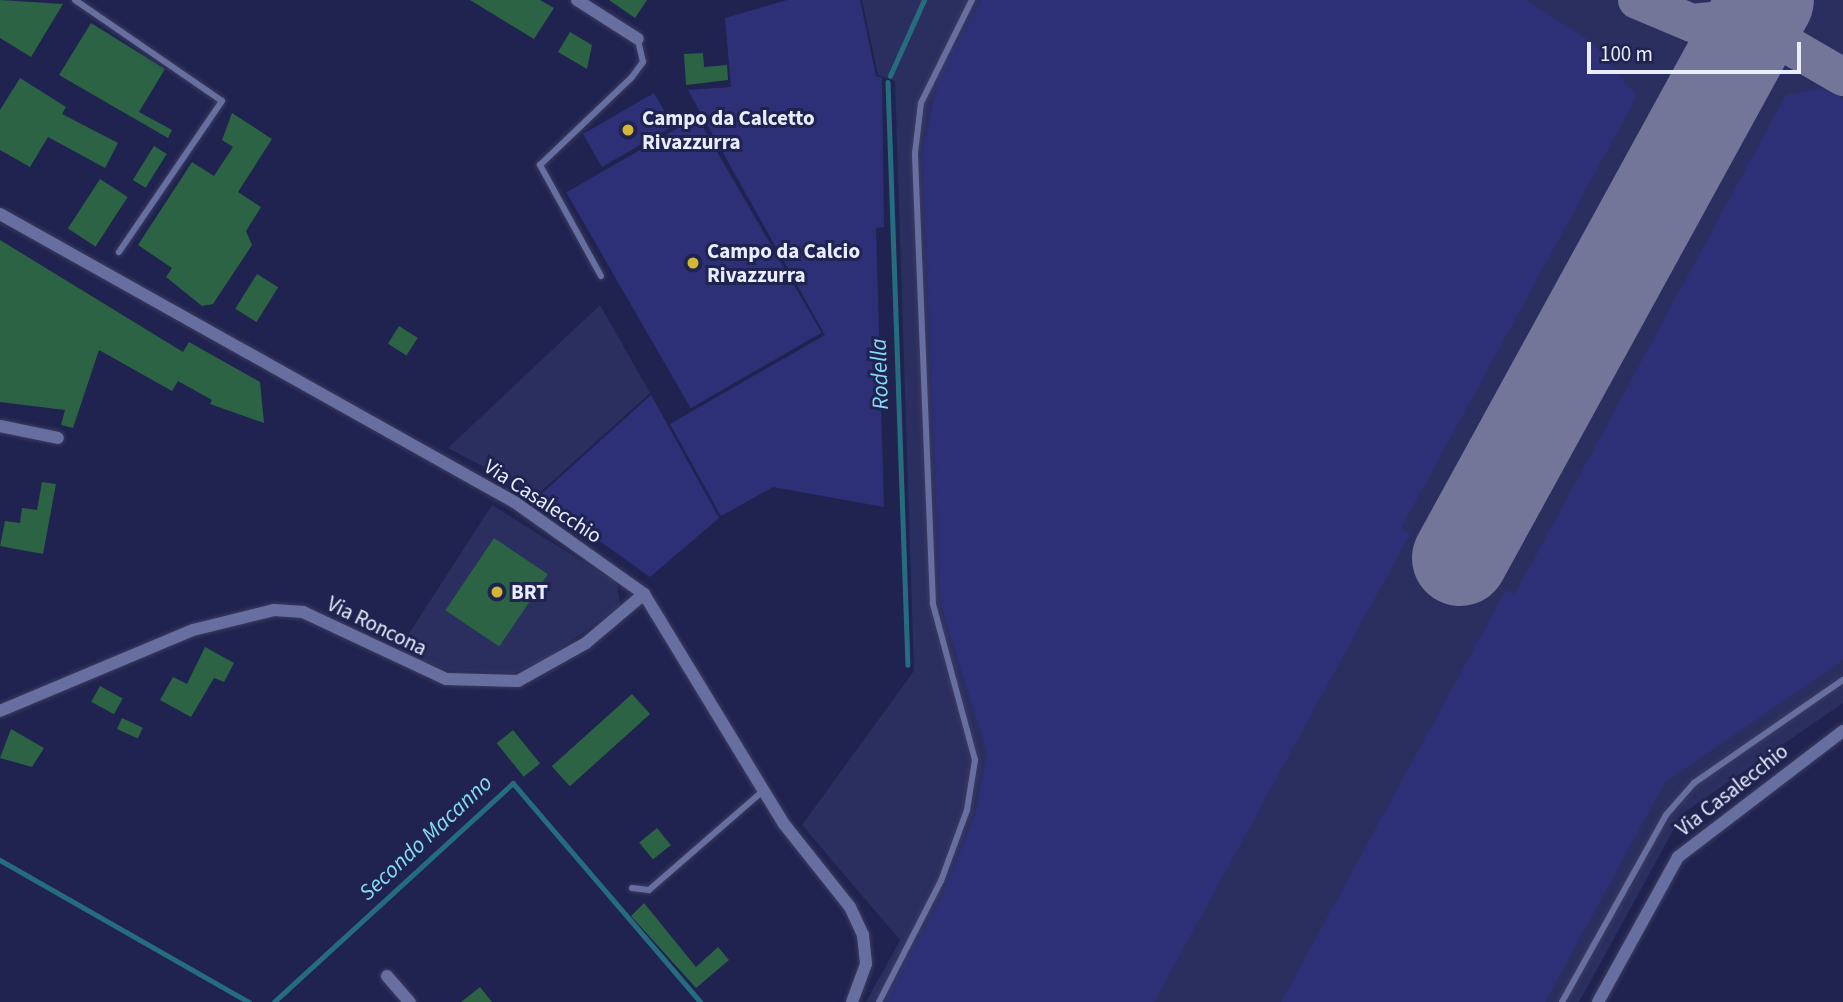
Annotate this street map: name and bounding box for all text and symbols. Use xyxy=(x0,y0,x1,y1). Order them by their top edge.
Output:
scale bar xyxy=(1591,28,1804,72)
text: 100 m xyxy=(1600,39,1653,69)
place label: Campo da Calcetto Rivazzurra xyxy=(642,105,815,155)
marker: Campo da Calcetto Rivazzurra xyxy=(620,122,636,138)
place label: Campo da Calcio Rivazzurra xyxy=(707,238,860,288)
marker: Campo da Calcio Rivazzurra xyxy=(685,255,701,271)
water label: Rodella xyxy=(865,338,895,410)
street label: Via Casalecchio xyxy=(479,454,607,548)
place label: BRT xyxy=(511,579,548,605)
marker: BRT xyxy=(489,584,505,600)
street label: Via Roncona xyxy=(323,591,431,661)
street label: Via Casalecchio xyxy=(1671,738,1793,842)
water label: Secondo Macanno xyxy=(354,769,498,907)

